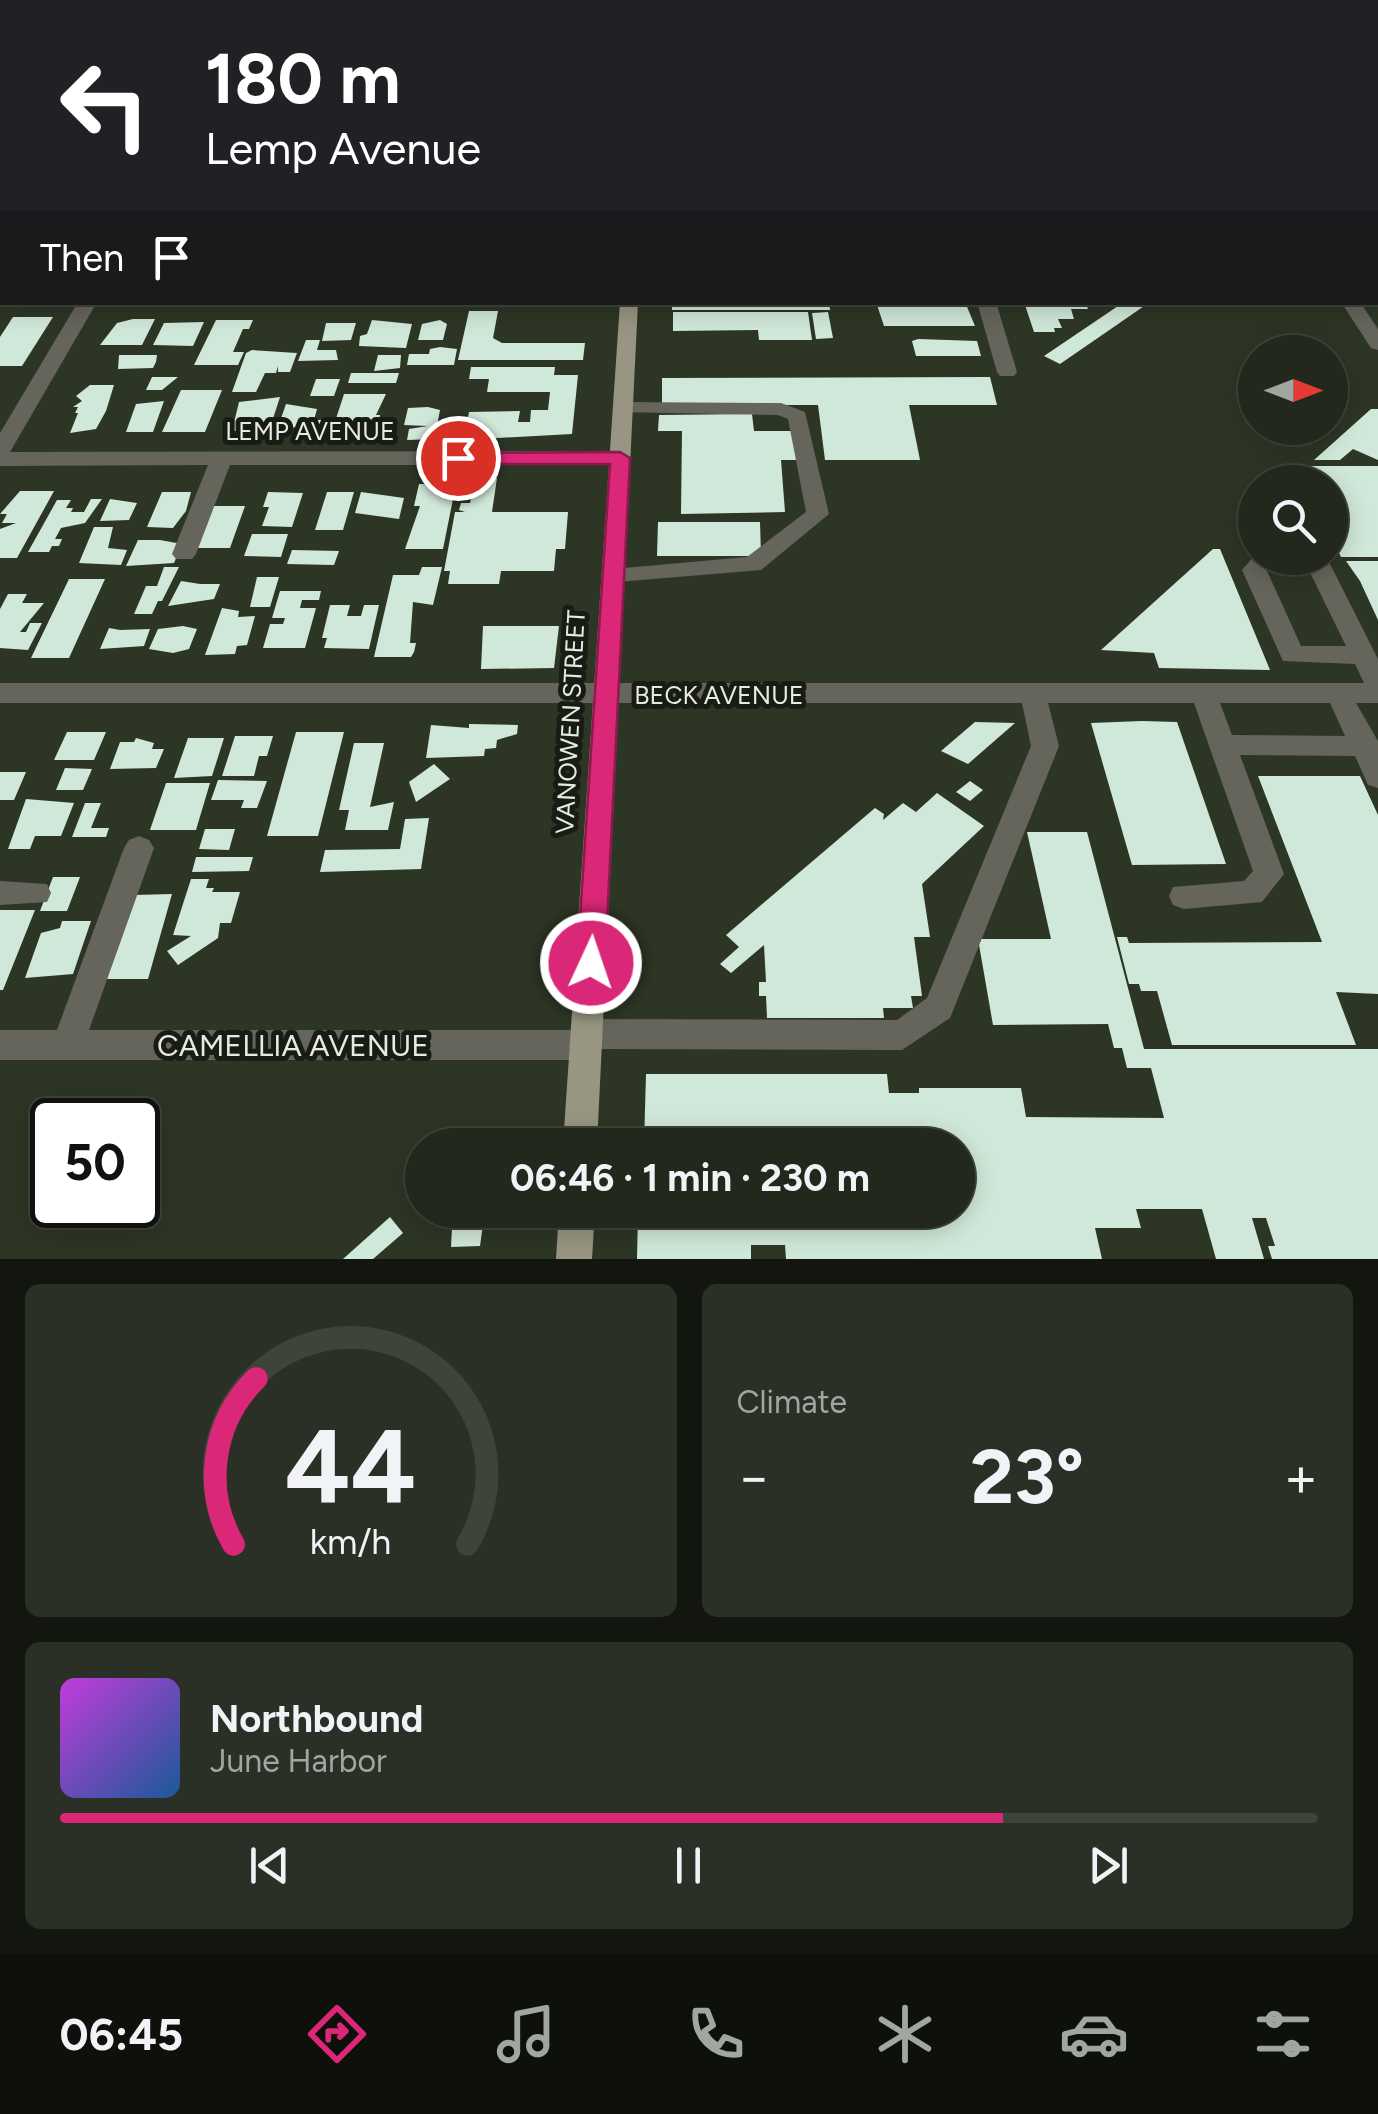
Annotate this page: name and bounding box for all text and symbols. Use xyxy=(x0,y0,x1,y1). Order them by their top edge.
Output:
text: 180 m xyxy=(205,36,400,121)
icon: left xyxy=(40,40,170,170)
text: Lemp Avenue xyxy=(205,121,481,175)
icon: arrive xyxy=(144,230,199,285)
text: Then xyxy=(40,235,124,281)
north arrow xyxy=(1238,335,1348,445)
map controls xyxy=(1238,335,1348,575)
street label: LEMP AVENUE xyxy=(225,416,395,446)
pin xyxy=(416,416,501,501)
icon: arrive xyxy=(431,431,486,486)
button: search xyxy=(1238,465,1348,575)
street label: VANOWEN STREET xyxy=(549,609,591,835)
street label: BECK AVENUE xyxy=(634,680,804,710)
position arrow xyxy=(539,911,643,1015)
street label: CAMELLIA AVENUE xyxy=(157,1027,429,1064)
speed limit sign: 50 xyxy=(30,1098,160,1228)
text: 06:46 · 1 min · 230 m xyxy=(510,1155,870,1201)
text: Climate xyxy=(737,1383,847,1421)
text: 44 xyxy=(285,1403,417,1528)
text: 23° xyxy=(971,1432,1084,1522)
text: − xyxy=(737,1444,771,1510)
text: + xyxy=(1284,1444,1318,1510)
text: km/h xyxy=(310,1520,392,1563)
text: Northbound xyxy=(210,1696,423,1742)
text: June Harbor xyxy=(210,1742,387,1780)
icon: previous xyxy=(242,1838,297,1893)
icon: pause xyxy=(661,1838,716,1893)
icon: next xyxy=(1081,1838,1136,1893)
icon: directions xyxy=(302,1999,372,2069)
icon: music xyxy=(491,1999,561,2069)
icon: phone xyxy=(681,1999,751,2069)
icon: climate xyxy=(870,1999,940,2069)
icon: car xyxy=(1059,1999,1129,2069)
icon: filters xyxy=(1248,1999,1318,2069)
text: 06:45 xyxy=(60,2007,183,2061)

